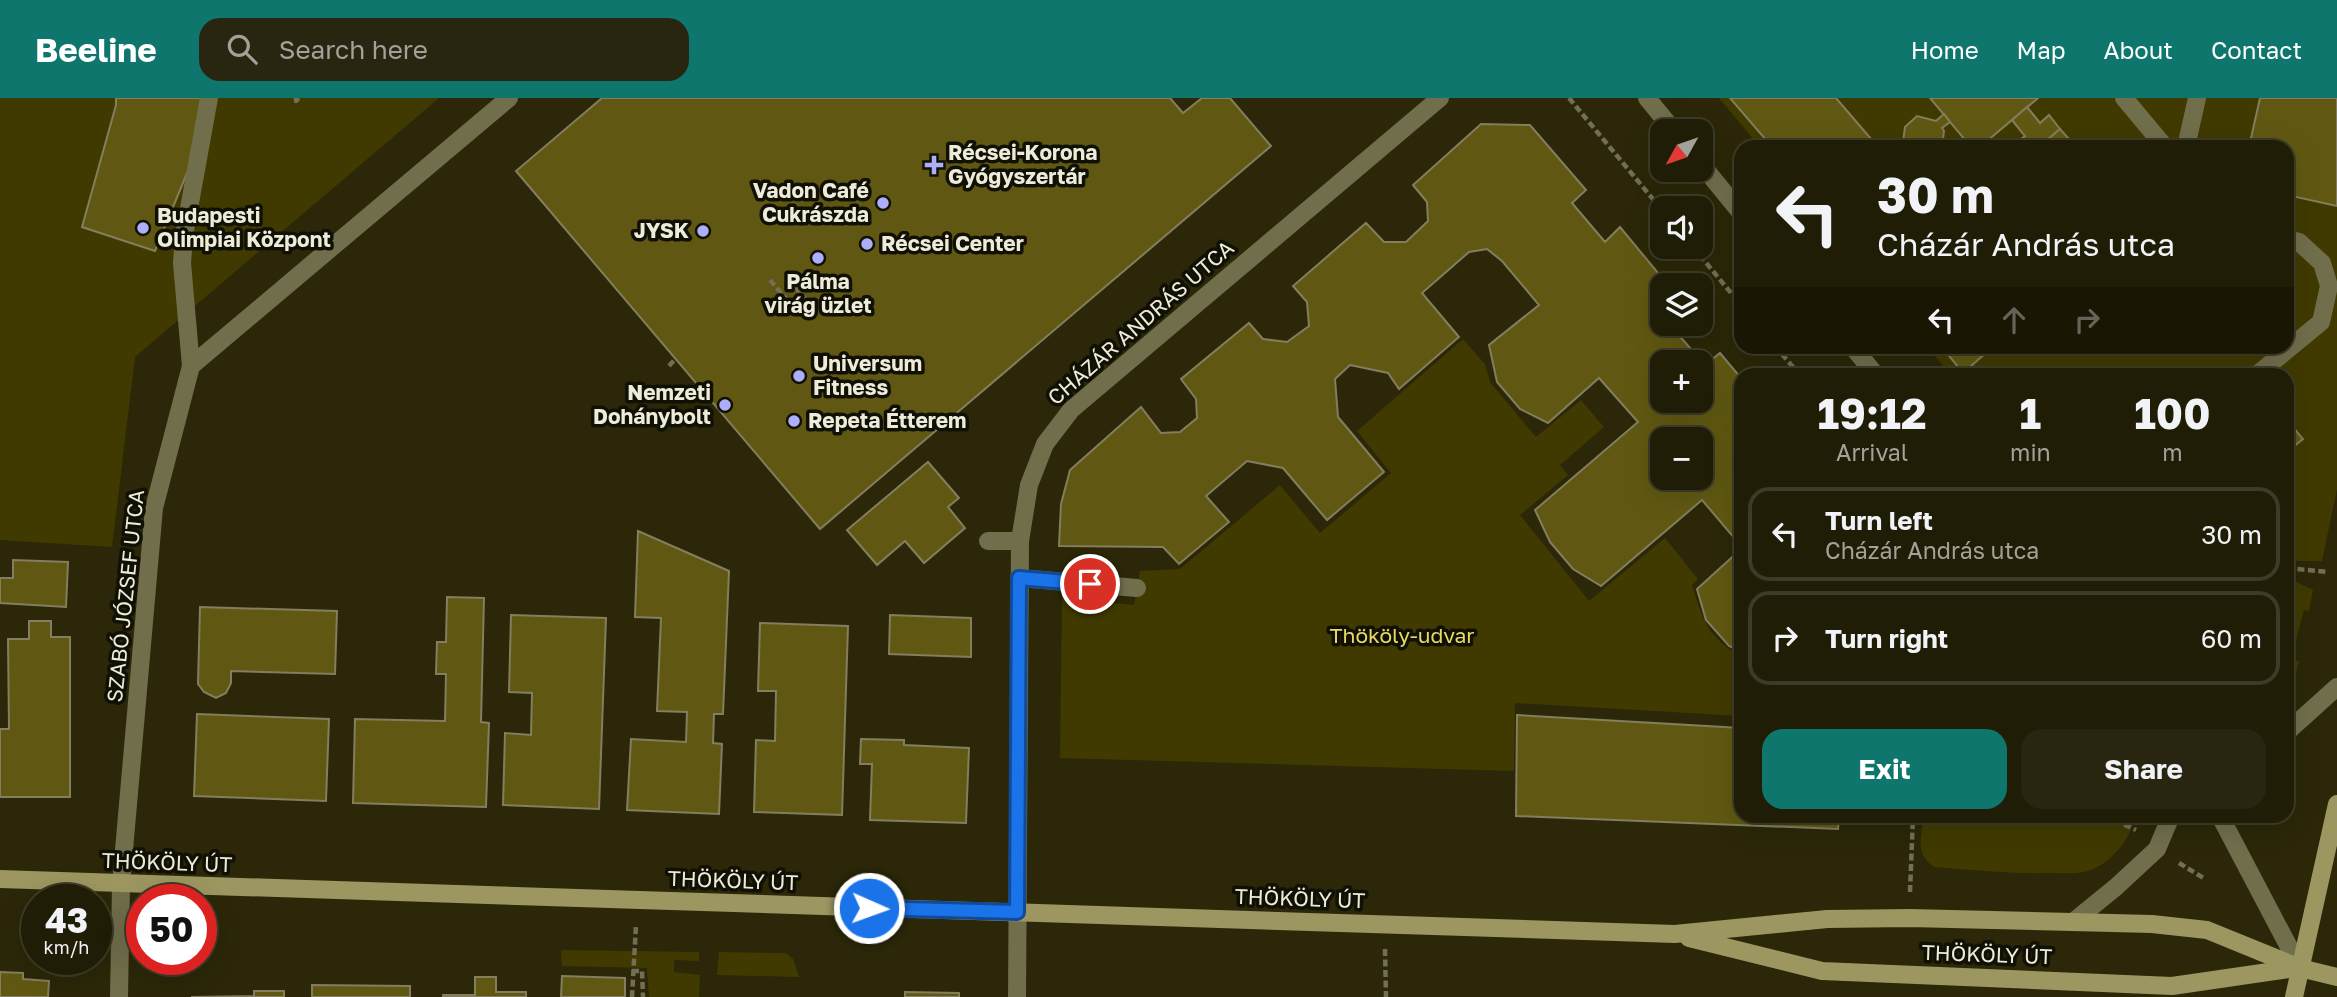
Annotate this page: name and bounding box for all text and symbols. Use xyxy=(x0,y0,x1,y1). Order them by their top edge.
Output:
search box xyxy=(199,18,689,81)
text: Beeline xyxy=(35,30,157,69)
icon: search xyxy=(223,30,261,68)
text: Search here xyxy=(279,34,428,65)
text: Home xyxy=(1911,35,1979,64)
text: Map xyxy=(2017,35,2066,64)
text: About xyxy=(2104,35,2173,64)
text: Contact xyxy=(2211,35,2302,64)
north arrow xyxy=(1650,119,1713,182)
map controls xyxy=(1650,119,1713,490)
place label: Récsei-Korona Gyógyszertár xyxy=(948,139,1097,189)
marker: Récsei-Korona Gyógyszertár xyxy=(926,157,942,173)
text: 30 m xyxy=(1877,165,1994,224)
icon: left xyxy=(1762,168,1853,259)
place label: Vadon Café Cukrászda xyxy=(753,177,869,227)
marker: Vadon Café Cukrászda xyxy=(875,195,891,211)
button: sound xyxy=(1650,196,1713,259)
place label: Budapesti Olimpiai Központ xyxy=(157,202,331,252)
place label: JYSK xyxy=(634,217,689,243)
marker: Budapesti Olimpiai Központ xyxy=(135,220,151,236)
marker: JYSK xyxy=(695,223,711,239)
text: Cházár András utca xyxy=(1877,225,2175,263)
place label: Récsei Center xyxy=(881,230,1024,256)
street label: CHÁZÁR ANDRÁS UTCA xyxy=(1042,234,1239,410)
marker: Récsei Center xyxy=(859,236,875,252)
marker: Pálma virág üzlet xyxy=(810,250,826,266)
place label: Pálma virág üzlet xyxy=(764,268,872,318)
button: layers xyxy=(1650,273,1713,336)
icon: left xyxy=(1922,301,1960,339)
icon: ahead xyxy=(1995,301,2033,339)
icon: right xyxy=(2068,301,2106,339)
place label: Universum Fitness xyxy=(813,350,922,400)
button: + xyxy=(1650,350,1713,413)
marker: Universum Fitness xyxy=(791,368,807,384)
place label: Nemzeti Dohánybolt xyxy=(593,379,711,429)
text: 19:12 xyxy=(1818,388,1927,438)
text: 1 xyxy=(2020,388,2041,438)
text: 100 xyxy=(2134,388,2210,438)
marker: Nemzeti Dohánybolt xyxy=(717,397,733,413)
place label: Repeta Étterem xyxy=(808,407,966,433)
marker: Repeta Étterem xyxy=(786,413,802,429)
button: − xyxy=(1650,427,1713,490)
text: Arrival xyxy=(1836,438,1908,466)
text: min xyxy=(2010,438,2051,466)
text: m xyxy=(2162,438,2183,466)
street label: SZABÓ JÓZSEF UTCA xyxy=(101,488,149,704)
text: Turn left xyxy=(1825,505,1933,536)
icon: left xyxy=(1766,515,1804,553)
text: 30 m xyxy=(2201,519,2262,550)
text: Cházár András utca xyxy=(1825,536,2039,564)
pin xyxy=(1060,554,1120,614)
icon: arrive xyxy=(1071,565,1109,603)
icon: right xyxy=(1766,619,1804,657)
park label: Thököly-udvar xyxy=(1329,622,1475,648)
text: Turn right xyxy=(1825,623,1948,654)
text: 60 m xyxy=(2201,623,2262,654)
button: Exit xyxy=(1762,729,2007,809)
button: Share xyxy=(2021,729,2266,809)
street label: THÖKÖLY ÚT xyxy=(101,847,233,877)
street label: THÖKÖLY ÚT xyxy=(667,865,799,895)
position arrow xyxy=(832,871,906,945)
street label: THÖKÖLY ÚT xyxy=(1234,883,1366,913)
speed limit sign: 50 xyxy=(126,884,217,975)
text: 43 xyxy=(45,899,88,941)
text: km/h xyxy=(44,936,89,958)
street label: THÖKÖLY ÚT xyxy=(1921,939,2053,969)

